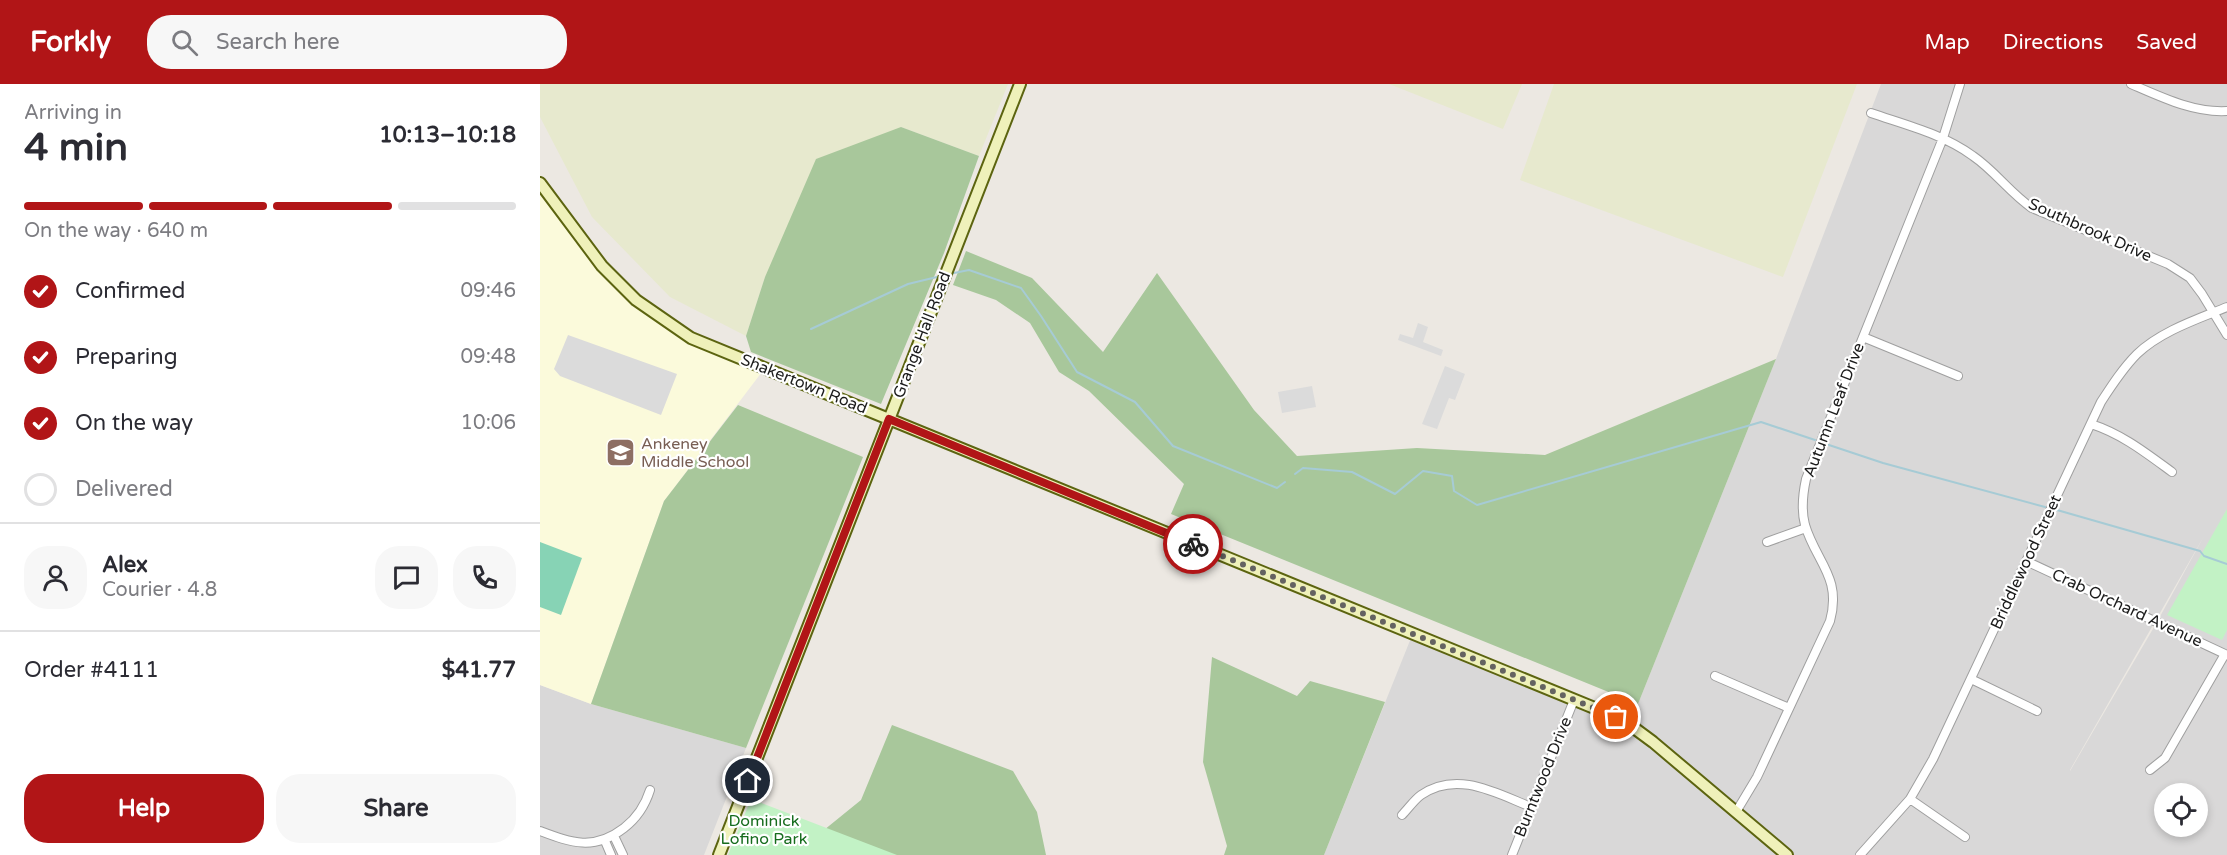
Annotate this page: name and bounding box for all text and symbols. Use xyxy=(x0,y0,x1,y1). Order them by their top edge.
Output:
search box xyxy=(147,15,567,69)
text: Forkly xyxy=(30,25,111,59)
icon: search xyxy=(168,26,201,59)
text: Search here xyxy=(216,29,340,55)
text: Map xyxy=(1924,30,1970,55)
text: Directions xyxy=(2003,30,2103,55)
text: Saved xyxy=(2136,30,2197,55)
text: Arriving in xyxy=(24,101,122,125)
text: 10:13–10:18 xyxy=(379,122,516,148)
text: 4 min xyxy=(24,124,128,171)
street label: Southbrook Drive xyxy=(2025,194,2155,266)
text: On the way · 640 m xyxy=(24,219,208,243)
street label: Grange Hall Road xyxy=(889,269,955,401)
icon: check xyxy=(24,275,57,308)
text: Confirmed xyxy=(75,278,185,304)
text: 09:46 xyxy=(461,279,516,303)
street label: Autumn Leaf Drive xyxy=(1799,340,1869,480)
icon: check xyxy=(24,341,57,374)
text: Preparing xyxy=(75,344,178,370)
text: 09:48 xyxy=(461,345,516,369)
street label: Shakertown Road xyxy=(738,350,870,418)
icon: check xyxy=(24,407,57,440)
text: On the way xyxy=(75,410,193,436)
text: 10:06 xyxy=(461,411,516,435)
place label: Ankeney Middle School xyxy=(641,434,749,472)
school or university icon: Ankeney Middle School xyxy=(604,437,636,469)
text: Delivered xyxy=(75,476,173,502)
street label: Briddlewood Street xyxy=(1986,492,2066,632)
courier xyxy=(1163,514,1223,574)
icon: bike xyxy=(1177,528,1210,561)
button: person xyxy=(24,546,87,609)
button: chat xyxy=(375,546,438,609)
button: phone xyxy=(453,546,516,609)
text: Alex xyxy=(102,552,148,578)
street label: Crab Orchard Avenue xyxy=(2049,564,2205,652)
text: Courier · 4.8 xyxy=(102,578,217,602)
text: Order #4111 xyxy=(24,657,159,683)
text: $41.77 xyxy=(442,657,516,683)
pin xyxy=(1590,691,1641,742)
icon: bag xyxy=(1599,700,1632,733)
street label: Burntwood Drive xyxy=(1510,714,1576,840)
pin xyxy=(722,755,773,806)
icon: home xyxy=(731,764,764,797)
button: Help xyxy=(24,774,264,843)
button: Share xyxy=(276,774,516,843)
map controls xyxy=(2154,783,2208,837)
button: locate xyxy=(2154,783,2208,837)
park label: Dominick Lofino Park xyxy=(721,811,808,849)

